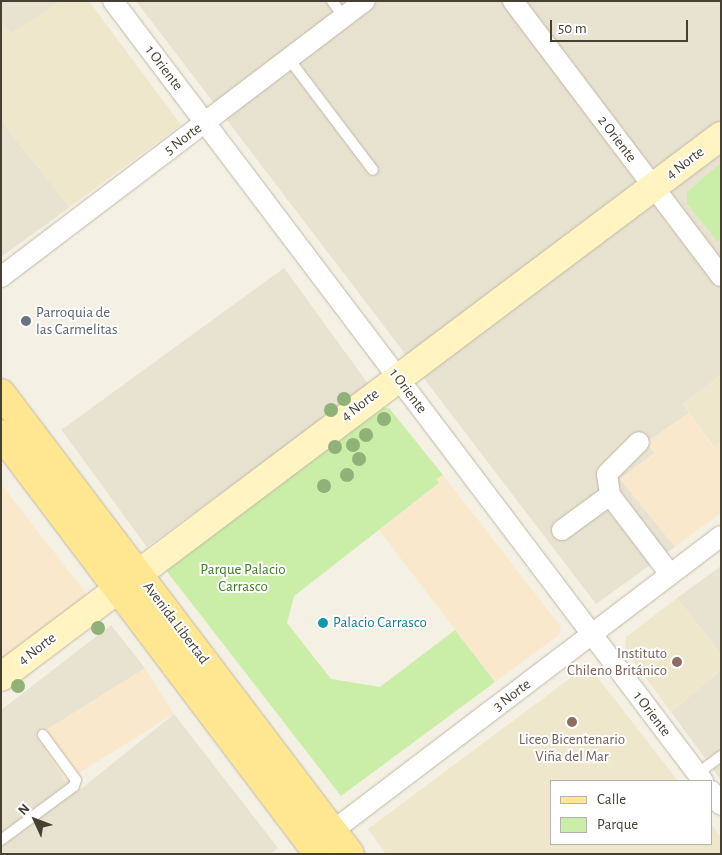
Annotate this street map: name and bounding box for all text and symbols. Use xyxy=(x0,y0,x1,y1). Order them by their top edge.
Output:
scale bar xyxy=(552,10,690,42)
text: 50 m xyxy=(558,21,587,36)
street label: 1 Oriente xyxy=(141,42,187,94)
street label: 2 Oriente xyxy=(594,112,640,166)
street label: 5 Norte xyxy=(161,119,205,159)
street label: 4 Norte xyxy=(662,143,708,183)
place label: Parroquia de las Carmelitas xyxy=(36,303,118,338)
marker: Parroquia de las Carmelitas xyxy=(20,315,32,327)
street label: 1 Oriente xyxy=(385,365,431,417)
street label: 4 Norte xyxy=(337,385,383,425)
park label: Parque Palacio Carrasco xyxy=(200,560,286,595)
street label: Avenida Libertad xyxy=(139,578,213,668)
place label: Palacio Carrasco xyxy=(333,614,427,632)
marker: Palacio Carrasco xyxy=(317,617,329,629)
street label: 4 Norte xyxy=(14,629,60,669)
place label: Instituto Chileno Británico xyxy=(567,644,667,679)
marker: Instituto Chileno Británico xyxy=(671,656,683,668)
street label: 3 Norte xyxy=(490,675,534,715)
street label: 1 Oriente xyxy=(629,688,675,740)
marker: Liceo Bicentenario Viña del Mar xyxy=(566,716,578,728)
place label: Liceo Bicentenario Viña del Mar xyxy=(519,730,625,765)
legend xyxy=(550,780,712,845)
text: Calle xyxy=(597,792,626,807)
north arrow xyxy=(10,795,60,845)
text: N xyxy=(16,801,32,818)
text: Parque xyxy=(597,817,638,832)

